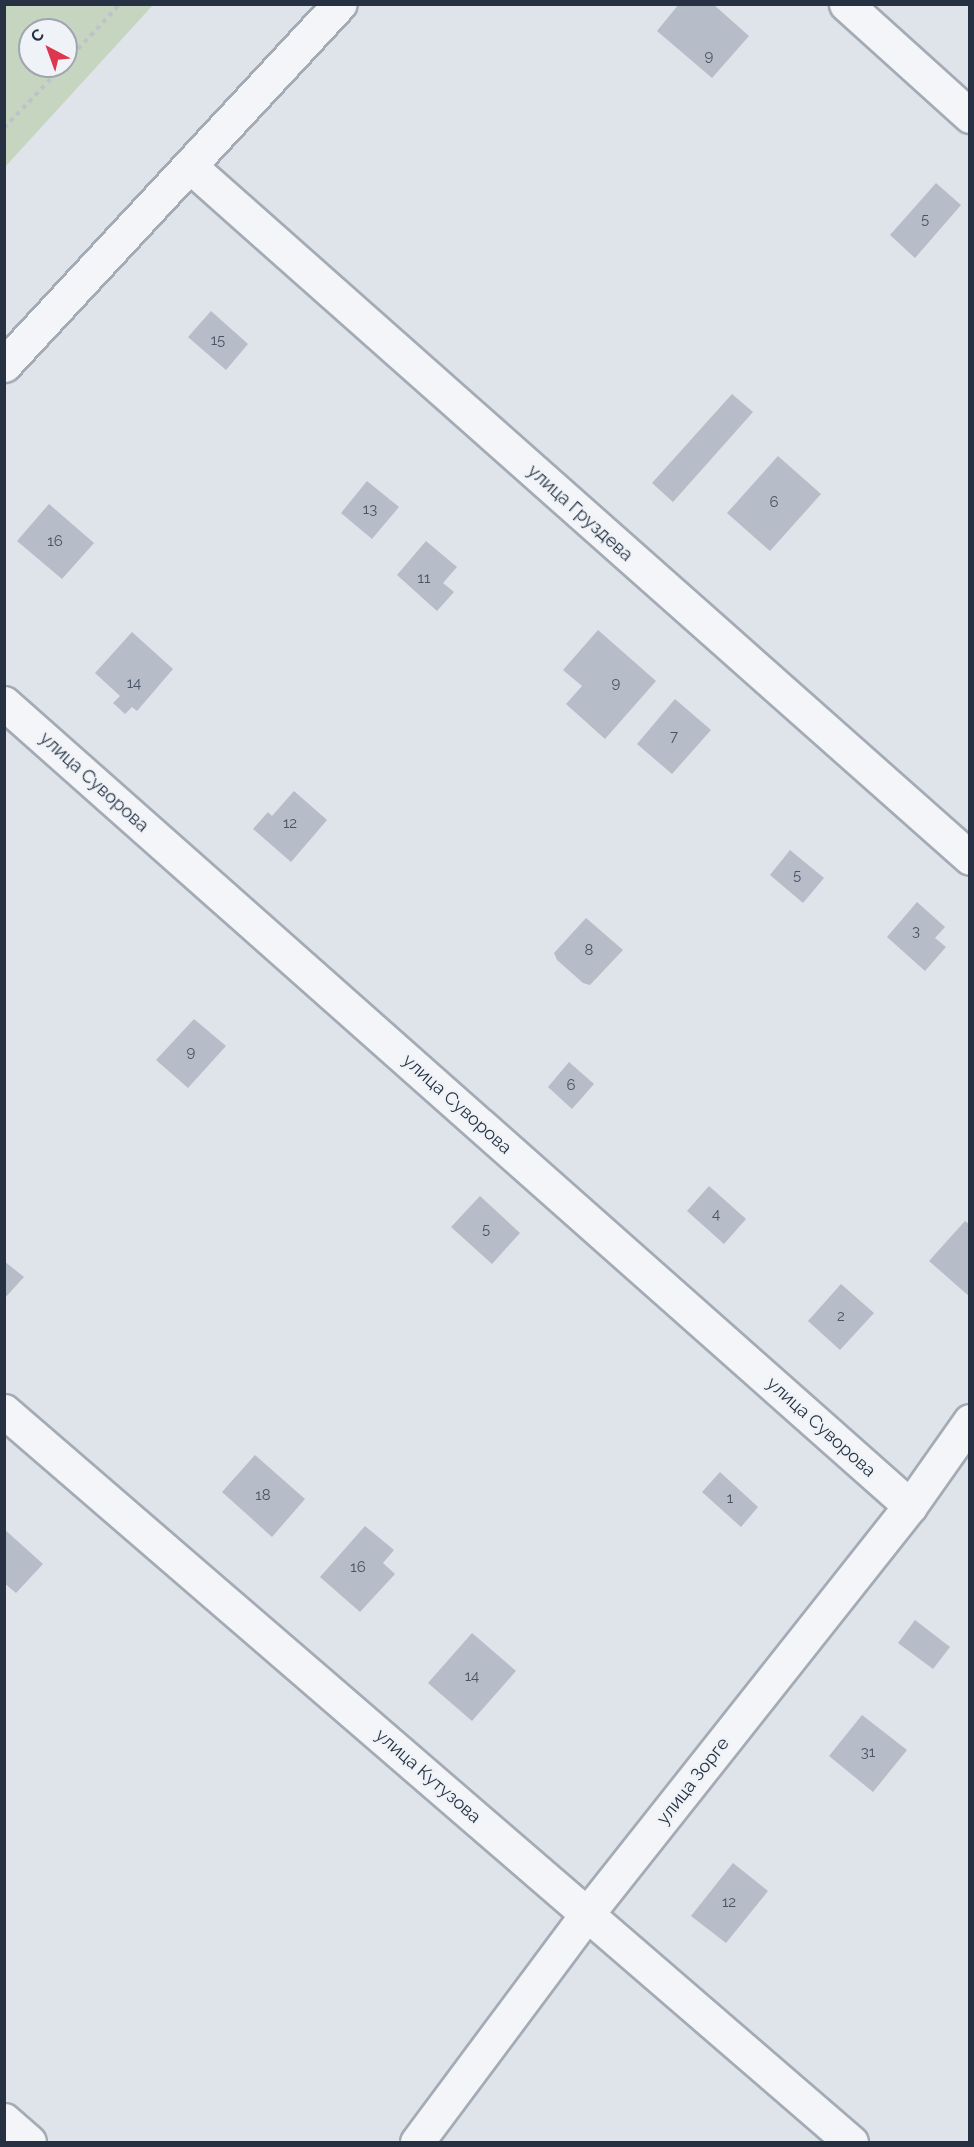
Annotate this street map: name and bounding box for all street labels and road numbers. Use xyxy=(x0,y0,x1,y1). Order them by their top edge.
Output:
street label: улица Груздева xyxy=(523,460,637,566)
street label: улица Суворова xyxy=(35,727,153,837)
street label: улица Суворова xyxy=(398,1049,516,1159)
street label: улица Суворова xyxy=(762,1372,880,1482)
street label: улица Кутузова xyxy=(371,1724,485,1828)
street label: улица Зорге xyxy=(652,1733,734,1829)

